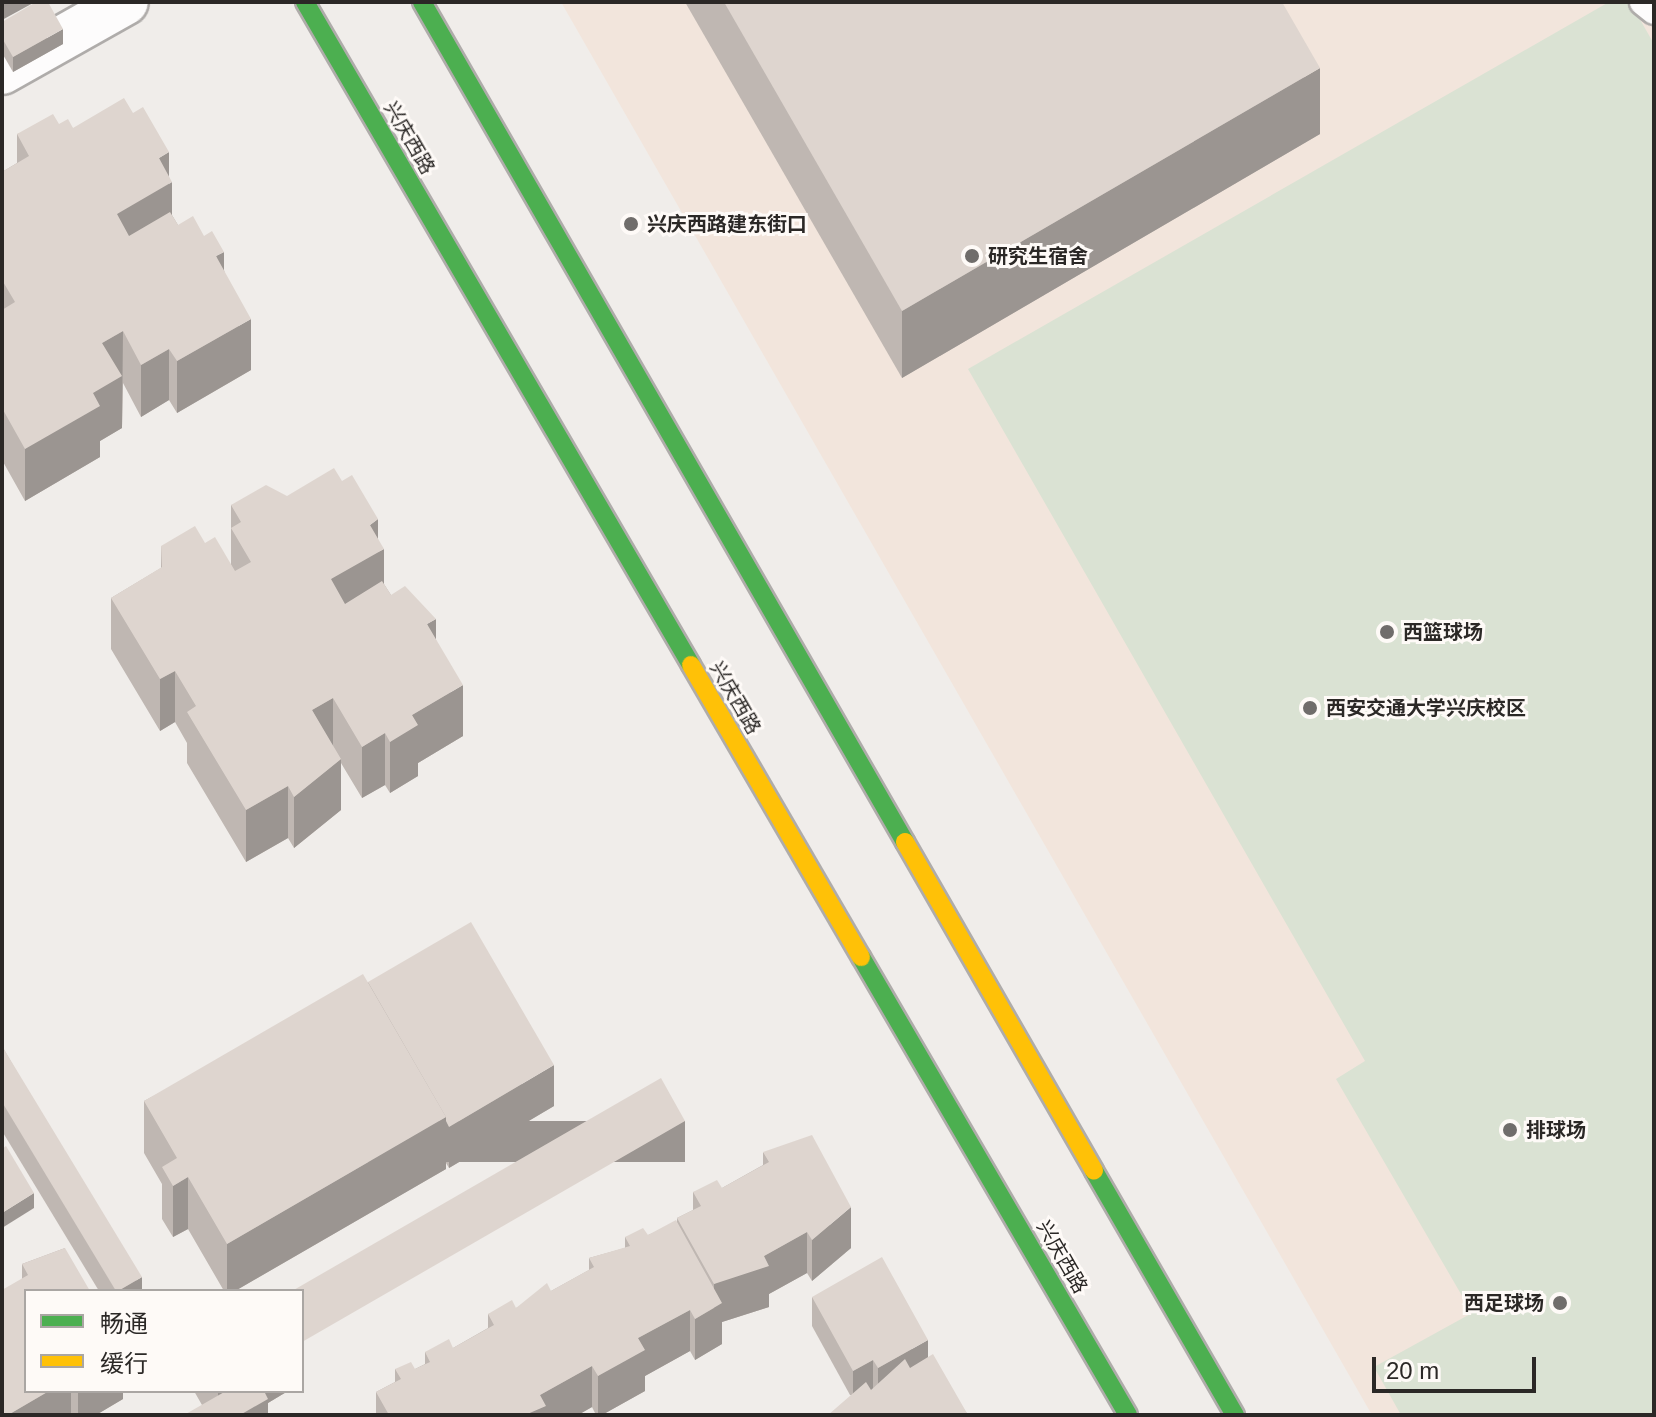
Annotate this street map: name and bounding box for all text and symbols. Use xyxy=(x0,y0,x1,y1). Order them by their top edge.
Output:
street label: 兴庆西路 xyxy=(379,97,439,179)
place label: 兴庆西路建东街口 xyxy=(647,212,807,236)
marker: 兴庆西路建东街口 xyxy=(622,215,640,233)
place label: 研究生宿舍 xyxy=(988,244,1088,268)
marker: 研究生宿舍 xyxy=(963,247,981,265)
place label: 西篮球场 xyxy=(1403,620,1483,644)
marker: 西篮球场 xyxy=(1378,623,1396,641)
street label: 兴庆西路 xyxy=(705,657,765,739)
place label: 西安交通大学兴庆校区 xyxy=(1326,696,1526,720)
marker: 西安交通大学兴庆校区 xyxy=(1301,699,1319,717)
place label: 排球场 xyxy=(1526,1118,1586,1142)
marker: 排球场 xyxy=(1501,1121,1519,1139)
street label: 兴庆西路 xyxy=(1032,1216,1092,1298)
legend xyxy=(24,1289,304,1393)
place label: 西足球场 xyxy=(1464,1291,1544,1315)
marker: 西足球场 xyxy=(1551,1294,1569,1312)
text: 畅通 xyxy=(100,1310,148,1337)
scale bar xyxy=(1376,1341,1540,1391)
text: 缓行 xyxy=(100,1350,148,1377)
text: 20 m xyxy=(1386,1357,1439,1384)

